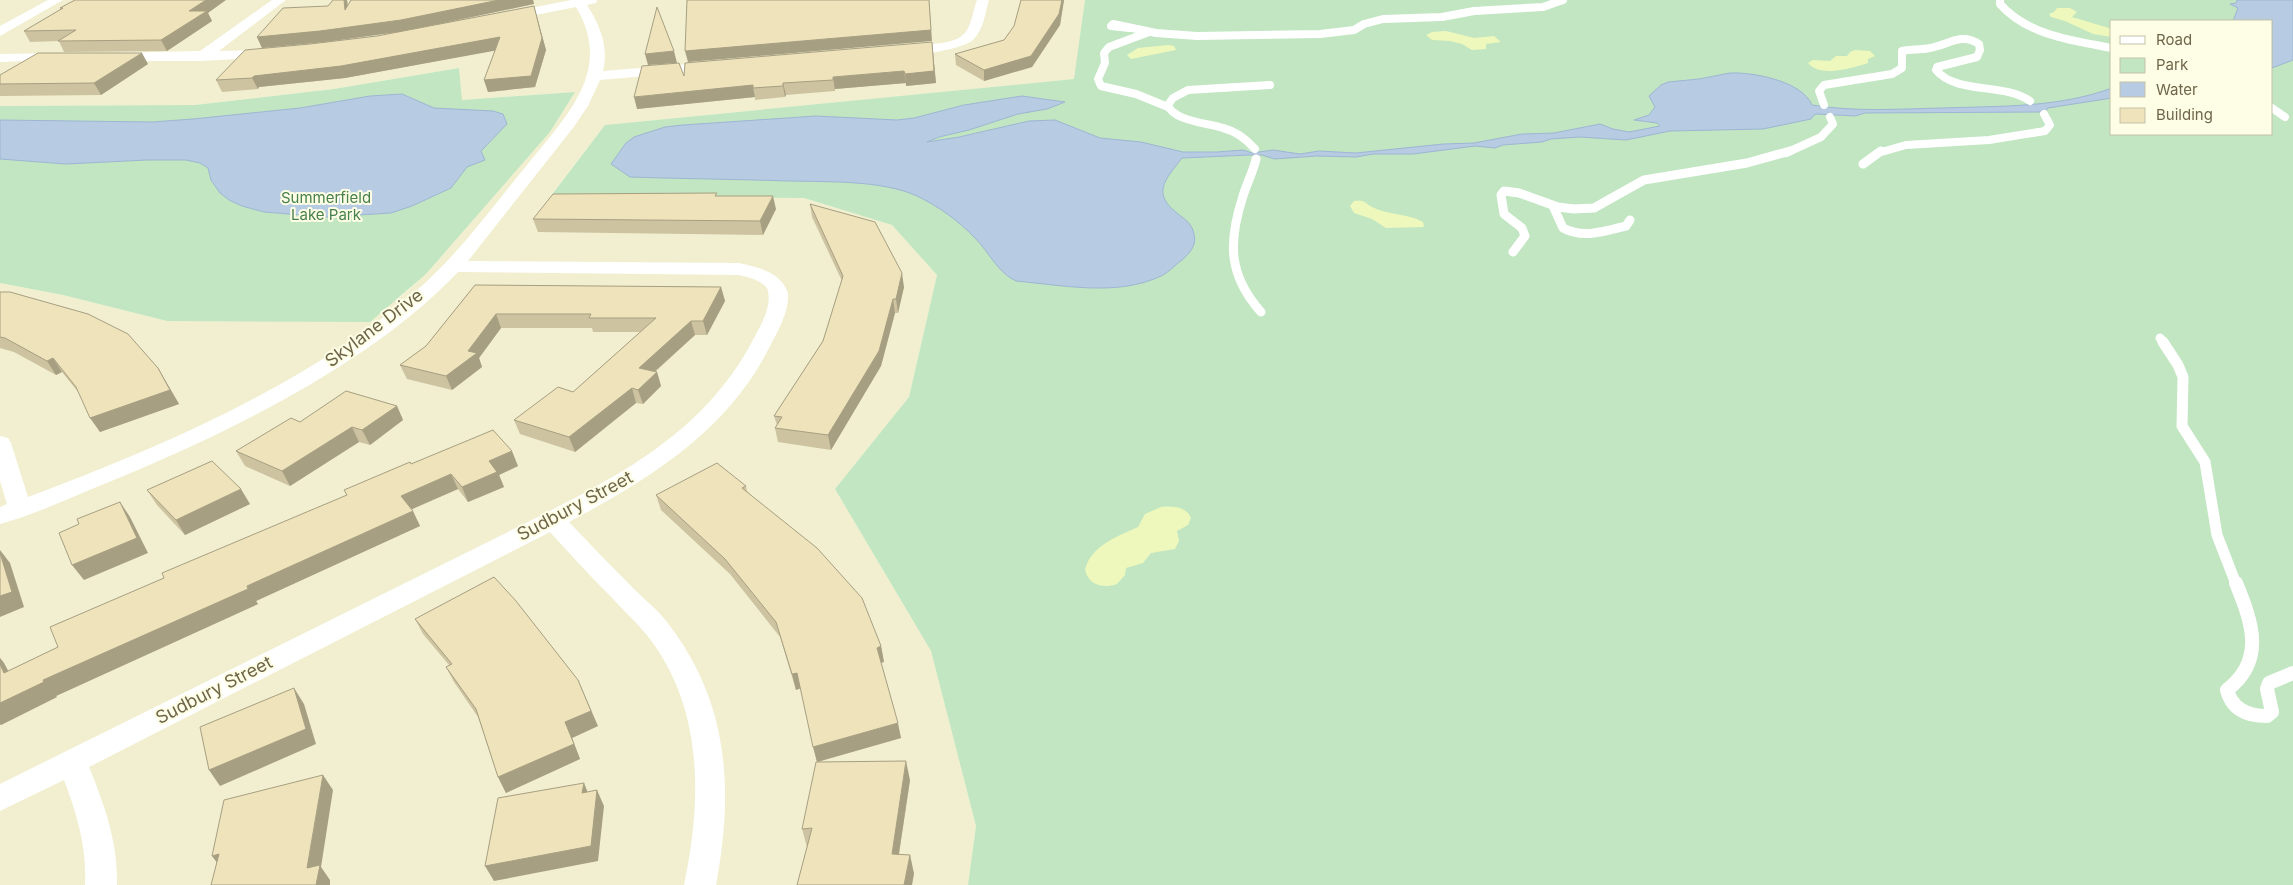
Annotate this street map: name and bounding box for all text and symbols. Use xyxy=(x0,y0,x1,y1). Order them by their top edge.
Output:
legend xyxy=(2110,20,2273,135)
text: Road xyxy=(2156,30,2192,49)
text: Park xyxy=(2156,55,2189,74)
text: Water xyxy=(2156,80,2198,99)
text: Building xyxy=(2156,105,2213,124)
park label: Summerfield Lake Park xyxy=(281,188,371,224)
street label: Skylane Drive xyxy=(321,284,427,371)
street label: Sudbury Street xyxy=(513,466,636,545)
street label: Sudbury Street xyxy=(152,651,276,728)

